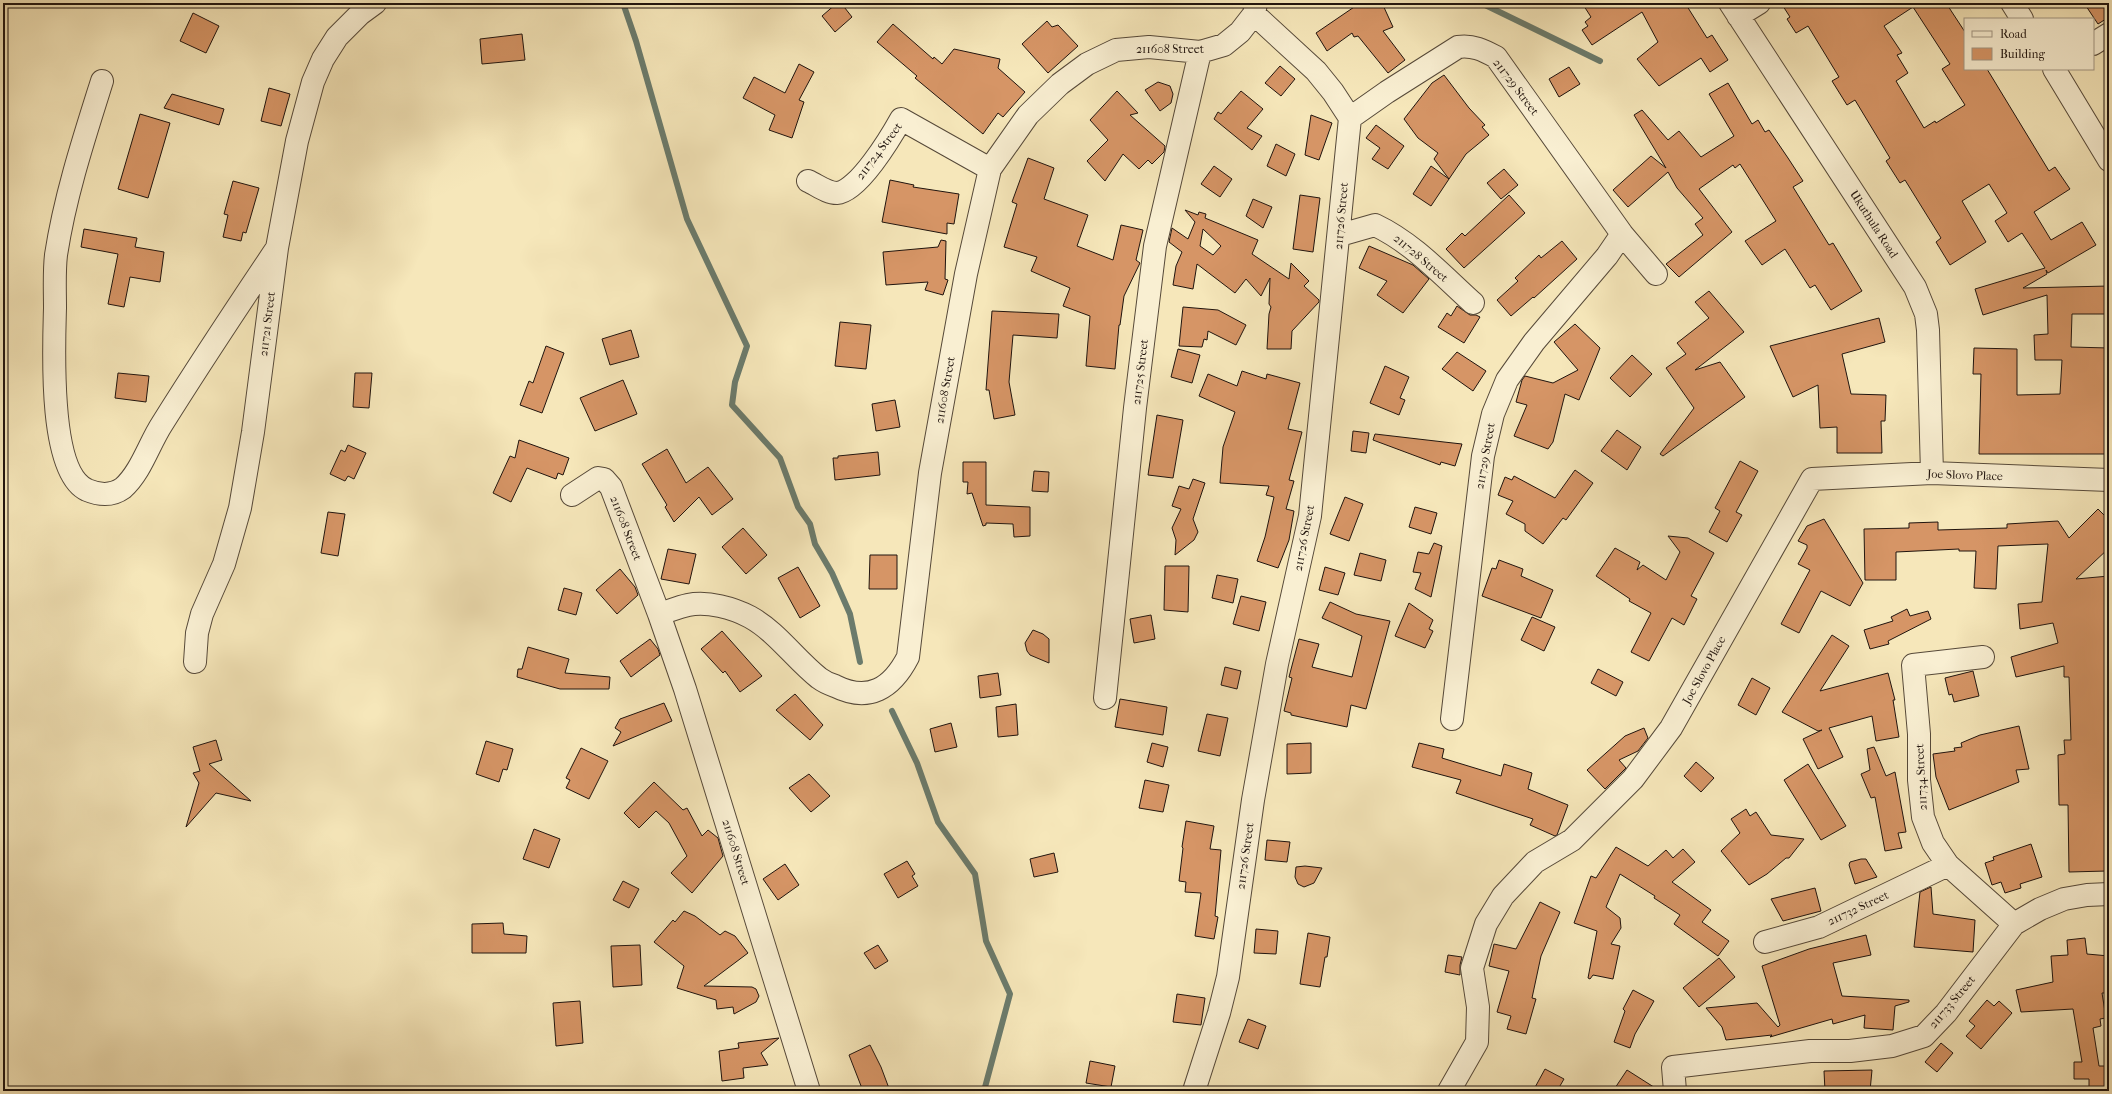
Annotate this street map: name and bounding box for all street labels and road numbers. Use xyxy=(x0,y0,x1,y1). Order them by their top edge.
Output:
street label: 211608 Street xyxy=(1136,42,1205,56)
street label: 211729 Street xyxy=(1490,56,1542,119)
street label: 211724 Street xyxy=(853,119,905,182)
street label: 211726 Street xyxy=(1331,181,1351,250)
street label: Ukuthula Road xyxy=(1847,187,1901,261)
street label: 211728 Street xyxy=(1391,231,1452,285)
street label: 211721 Street xyxy=(256,290,278,357)
street label: 211725 Street xyxy=(1129,338,1151,406)
street label: 211608 Street xyxy=(932,355,958,425)
street label: 211729 Street xyxy=(1472,421,1498,490)
street label: Joe Slovo Place xyxy=(1926,467,2003,483)
street label: 211608 Street xyxy=(607,494,645,563)
street label: 211726 Street xyxy=(1291,503,1317,572)
street label: Joe Slovo Place xyxy=(1679,633,1729,707)
street label: 211734 Street xyxy=(1912,743,1930,811)
street label: 211608 Street xyxy=(719,817,753,887)
street label: 211726 Street xyxy=(1233,821,1257,890)
street label: 211732 Street xyxy=(1825,887,1891,928)
street label: 211733 Street xyxy=(1926,972,1979,1031)

